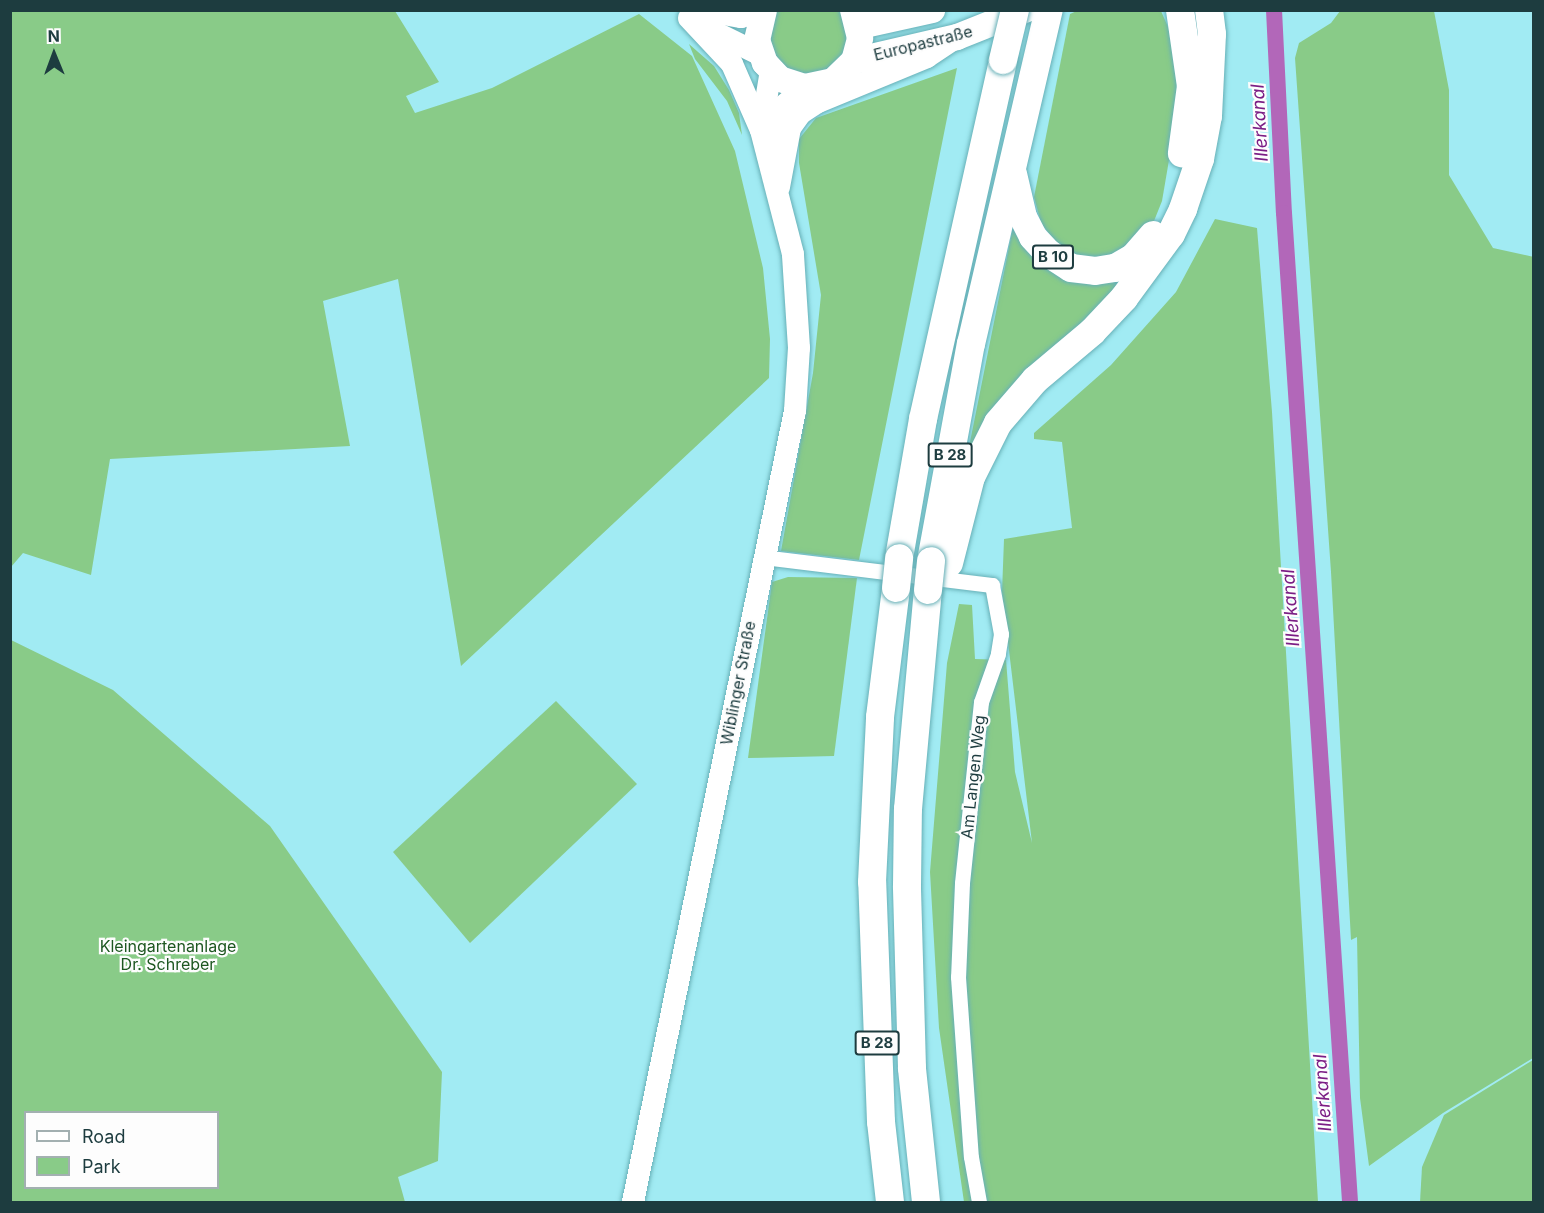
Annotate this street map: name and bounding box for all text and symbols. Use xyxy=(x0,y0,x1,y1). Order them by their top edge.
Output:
street label: Europastraße xyxy=(872,21,974,65)
north arrow xyxy=(24,24,84,84)
text: N xyxy=(47,26,60,46)
water label: Illerkanal xyxy=(1247,84,1273,162)
road number: B 10 xyxy=(1030,245,1076,269)
road number: B 28 xyxy=(928,443,972,467)
water label: Illerkanal xyxy=(1278,569,1304,647)
street label: Wiblinger Straße xyxy=(717,619,759,747)
street label: Am Langen Weg xyxy=(957,714,989,840)
park label: Kleingartenanlage Dr. Schreber xyxy=(100,936,236,974)
road number: B 28 xyxy=(854,1031,900,1055)
water label: Illerkanal xyxy=(1310,1054,1336,1132)
legend xyxy=(24,1111,219,1189)
text: Road xyxy=(82,1126,125,1147)
text: Park xyxy=(82,1156,121,1177)

